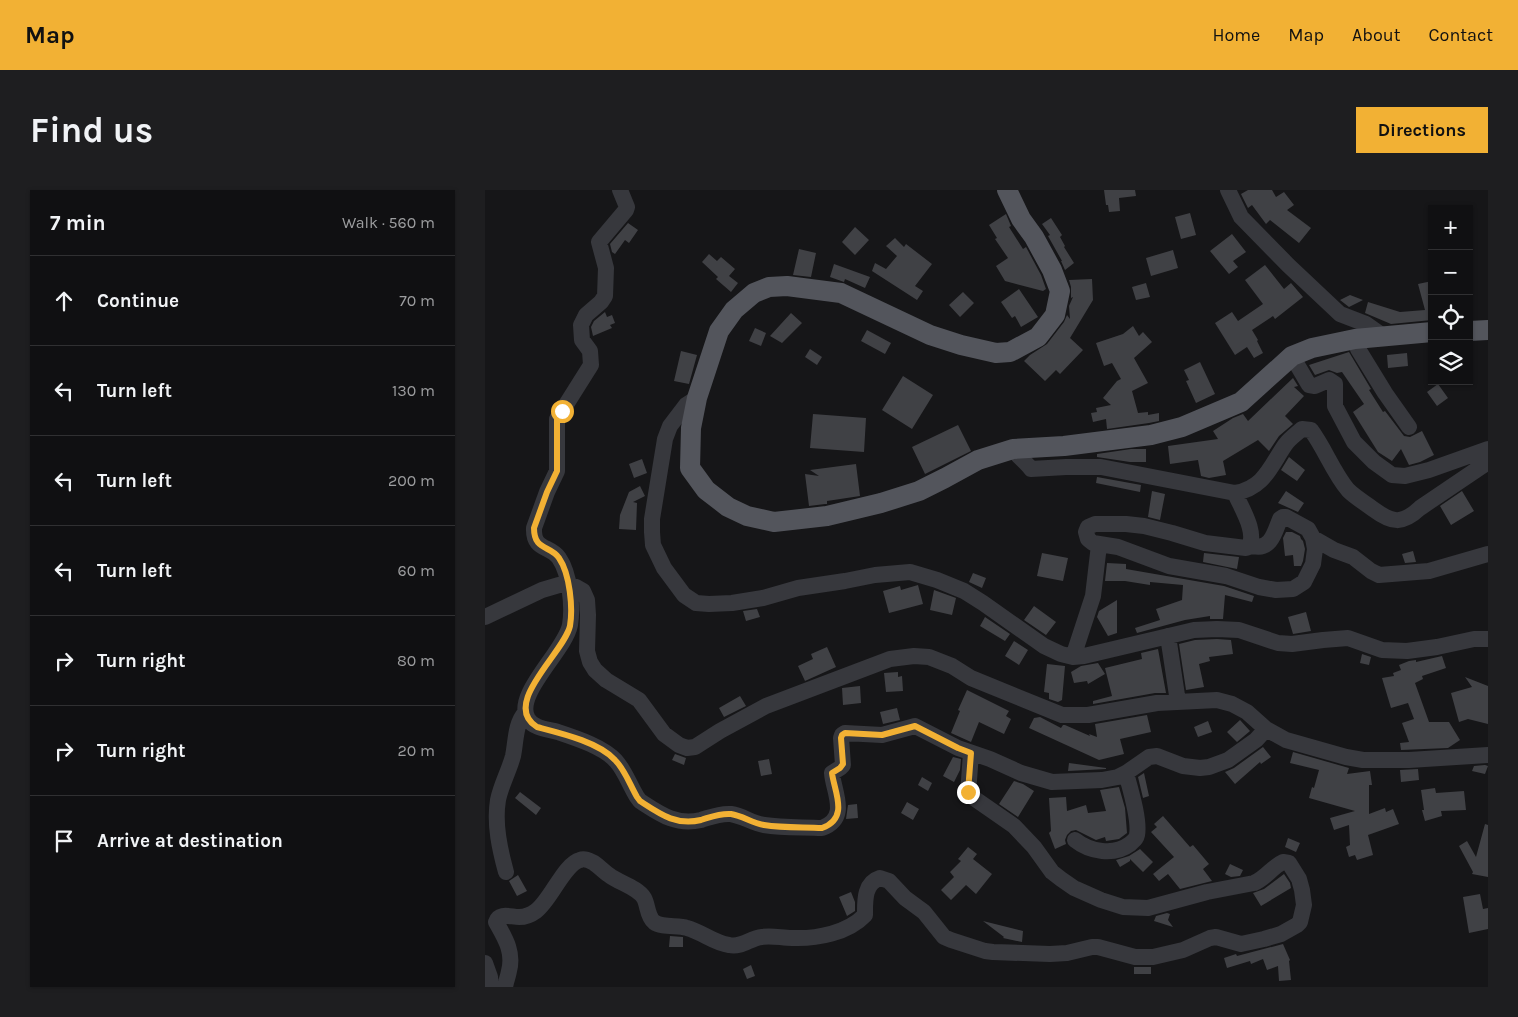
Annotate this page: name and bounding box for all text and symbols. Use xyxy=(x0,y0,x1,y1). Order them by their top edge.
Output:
text: Map xyxy=(25,21,75,49)
text: Home xyxy=(1212,24,1260,46)
text: Map xyxy=(1288,24,1324,46)
text: About xyxy=(1352,24,1401,46)
text: Contact xyxy=(1429,24,1493,46)
button: Directions xyxy=(1356,107,1488,153)
text: Find us xyxy=(30,110,153,151)
map controls xyxy=(1428,205,1473,385)
button: + xyxy=(1428,205,1473,250)
text: 7 min xyxy=(50,211,106,235)
text: Walk · 560 m xyxy=(342,213,435,232)
button: − xyxy=(1428,250,1473,295)
icon: ahead xyxy=(50,287,78,315)
text: Continue xyxy=(97,290,179,312)
text: 70 m xyxy=(399,291,435,310)
button: locate xyxy=(1428,295,1473,340)
button: layers xyxy=(1428,340,1473,385)
icon: left xyxy=(50,377,78,405)
text: Turn left xyxy=(97,380,172,402)
text: 130 m xyxy=(392,381,435,400)
route start xyxy=(551,400,574,423)
icon: left xyxy=(50,467,78,495)
text: Turn left xyxy=(97,470,172,492)
text: 200 m xyxy=(388,471,435,490)
icon: left xyxy=(50,557,78,585)
text: Turn left xyxy=(97,560,172,582)
text: 60 m xyxy=(398,561,435,580)
icon: right xyxy=(50,647,78,675)
text: Turn right xyxy=(97,650,186,672)
text: 80 m xyxy=(397,651,435,670)
icon: right xyxy=(50,737,78,765)
text: Turn right xyxy=(97,740,186,762)
text: 20 m xyxy=(397,741,435,760)
route end xyxy=(957,781,980,804)
icon: arrive xyxy=(50,827,78,855)
text: Arrive at destination xyxy=(97,830,283,852)

